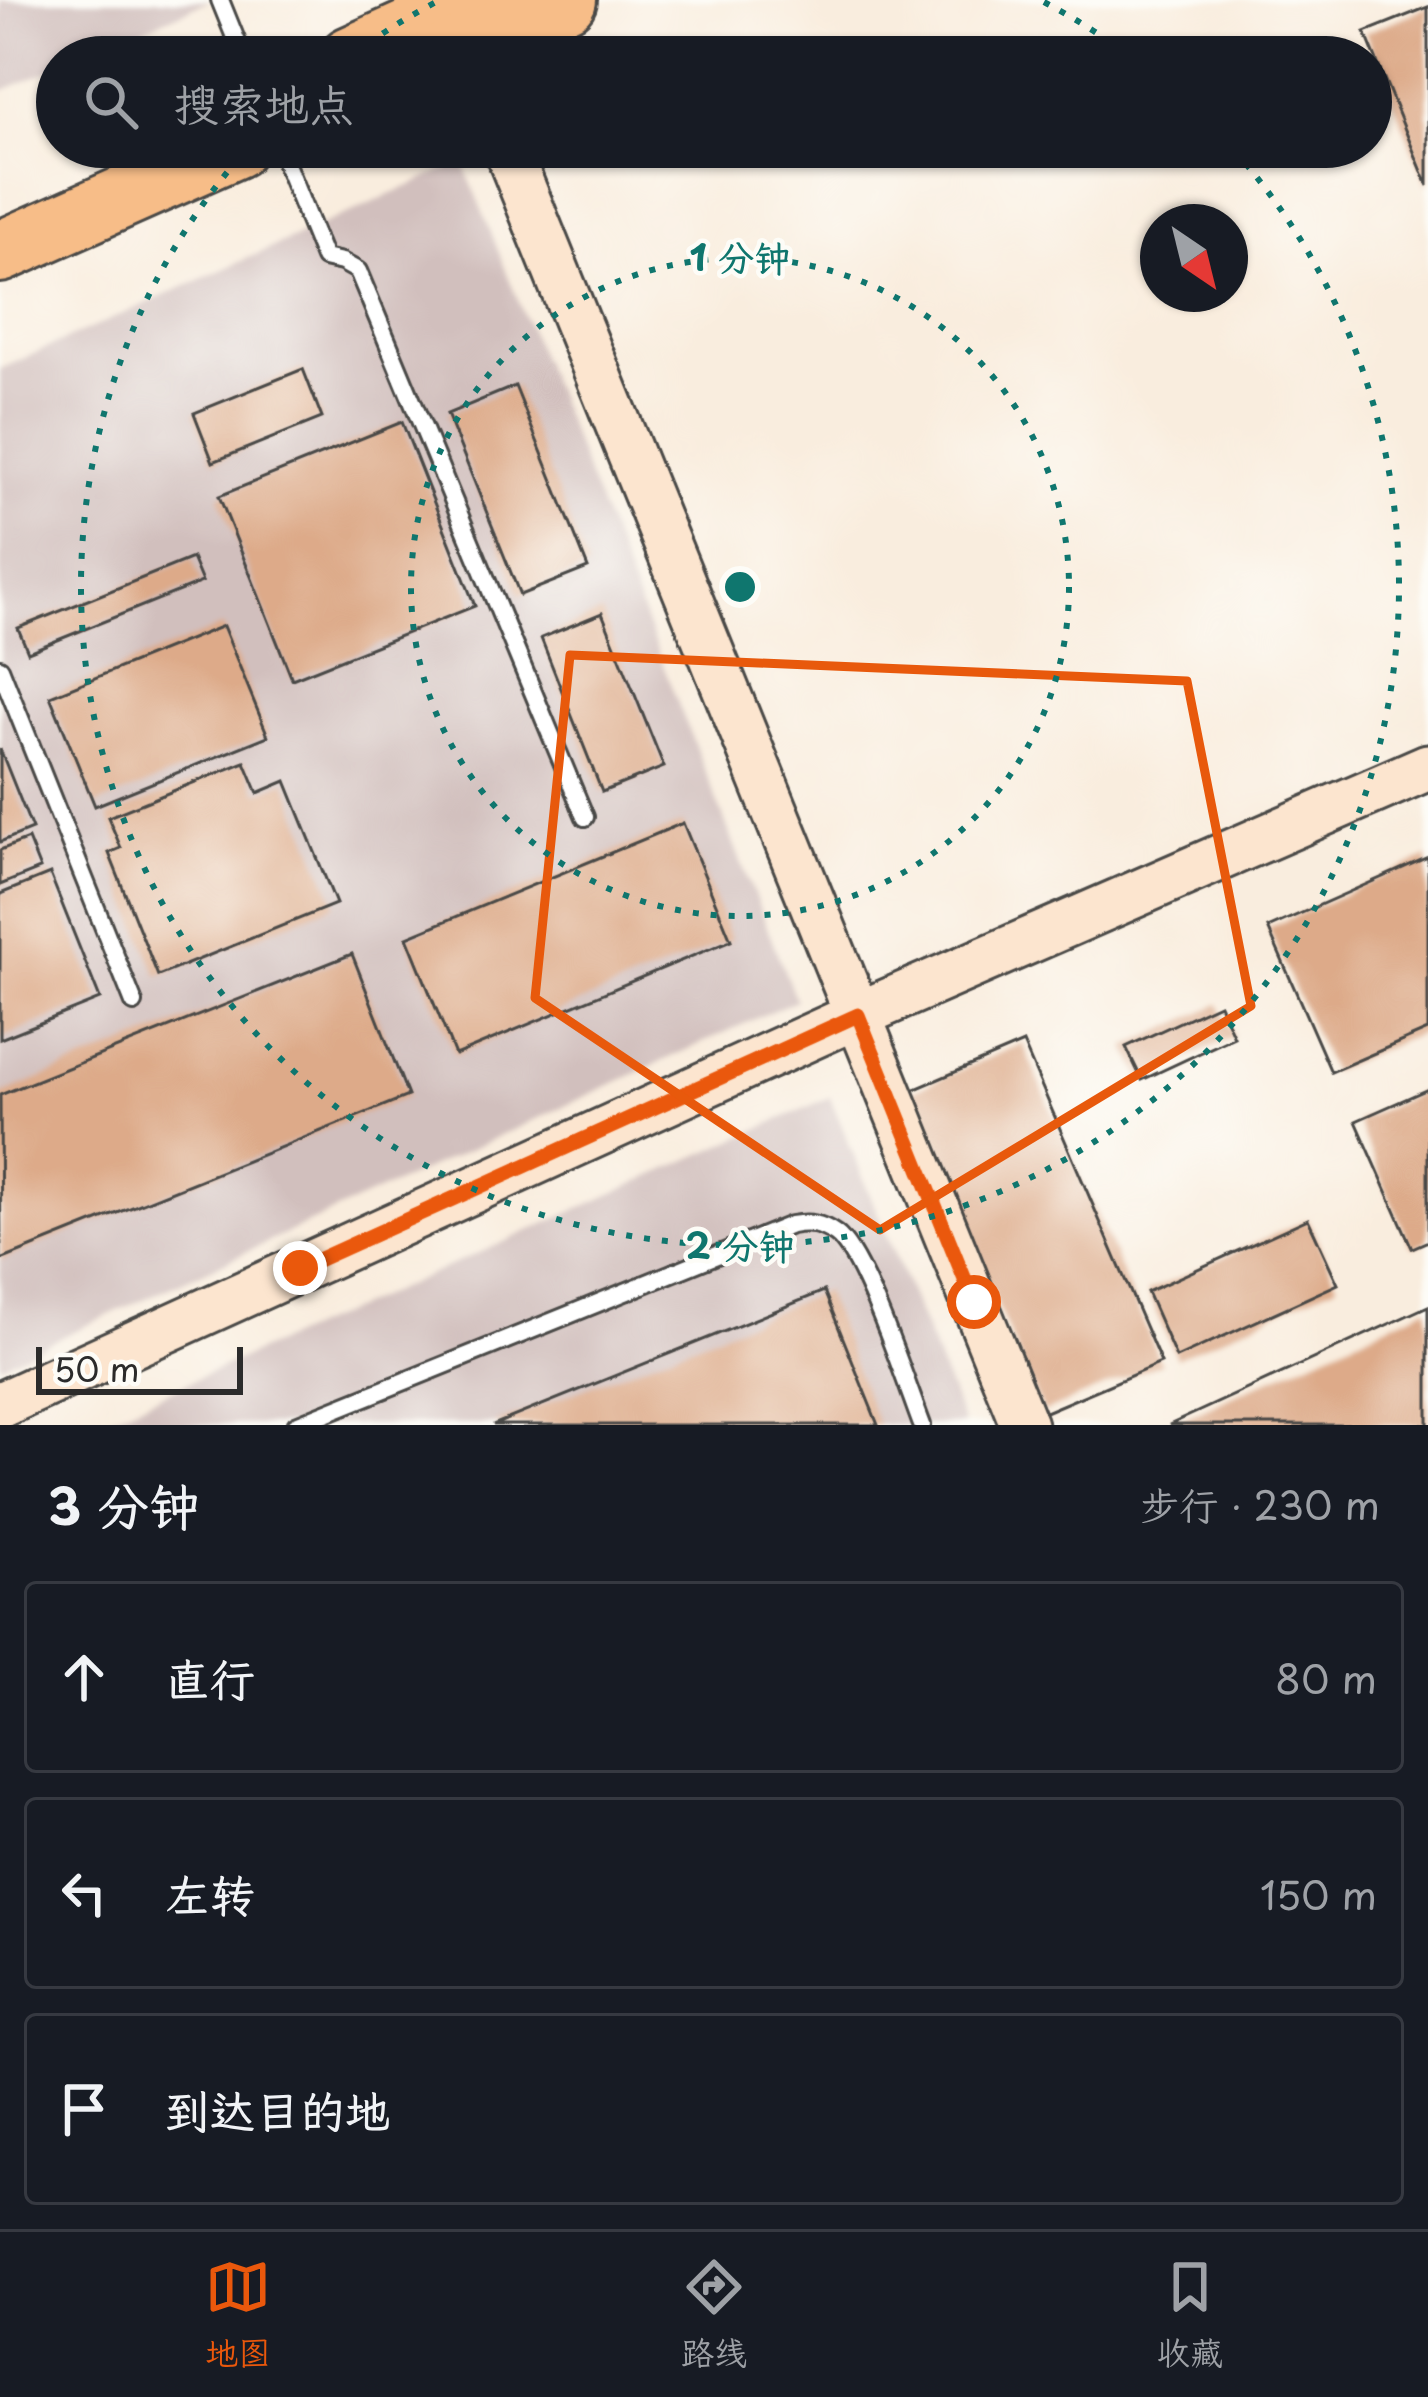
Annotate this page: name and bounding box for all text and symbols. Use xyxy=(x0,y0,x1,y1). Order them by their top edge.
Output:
search box xyxy=(36,36,1392,168)
text: 搜索地点 xyxy=(174,68,354,136)
icon: search xyxy=(78,69,144,135)
north arrow xyxy=(1140,204,1248,312)
text: 1 分钟 xyxy=(690,229,790,283)
centre of rings xyxy=(719,566,761,608)
text: 2 分钟 xyxy=(686,1217,794,1271)
route end xyxy=(273,1241,327,1295)
route start xyxy=(947,1275,1001,1329)
scale bar xyxy=(36,1341,243,1394)
text: 50 m xyxy=(54,1343,140,1393)
text: 3 分钟 xyxy=(48,1465,200,1542)
text: 步行 · 230 m xyxy=(1141,1474,1380,1533)
text: 直行 xyxy=(165,1643,255,1711)
icon: ahead xyxy=(51,1644,117,1710)
text: 80 m xyxy=(1275,1648,1377,1707)
text: 左转 xyxy=(165,1859,255,1927)
icon: left xyxy=(51,1860,117,1926)
text: 150 m xyxy=(1260,1864,1377,1923)
text: 到达目的地 xyxy=(165,2075,390,2143)
icon: arrive xyxy=(51,2076,117,2142)
tab: 地图 xyxy=(205,2254,271,2376)
tab: 路线 xyxy=(681,2254,747,2376)
tab: 收藏 xyxy=(1157,2254,1223,2376)

